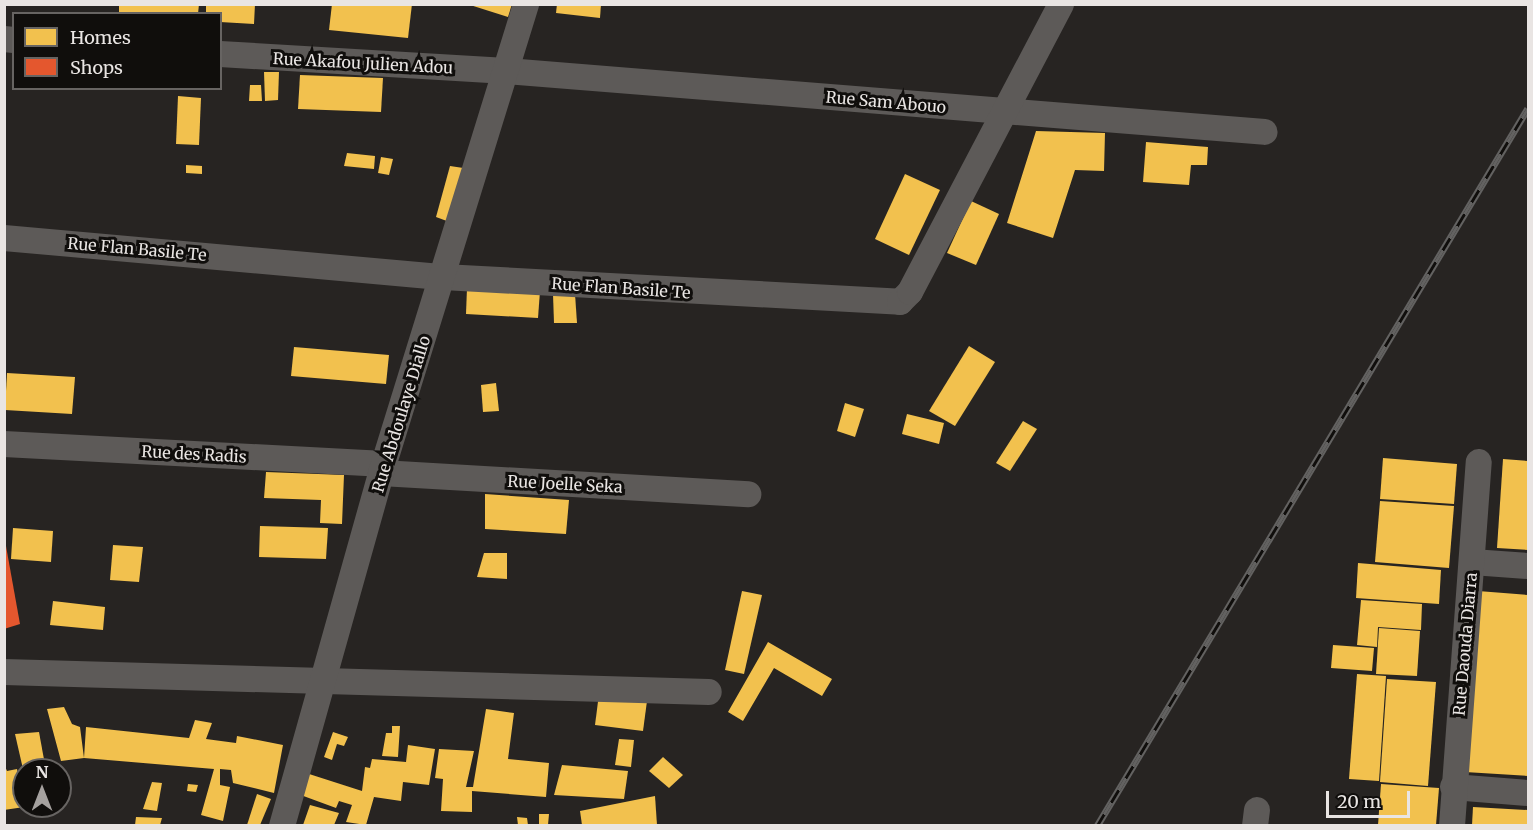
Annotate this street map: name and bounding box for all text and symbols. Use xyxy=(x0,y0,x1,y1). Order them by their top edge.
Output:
legend xyxy=(12,12,222,90)
text: Homes xyxy=(70,26,131,49)
street label: Rue Akafou Julien Adou xyxy=(272,49,454,77)
text: Shops xyxy=(70,56,123,79)
street label: Rue Sam Abouo xyxy=(825,87,947,117)
street label: Rue Flan Basile Te xyxy=(67,233,207,265)
street label: Rue Flan Basile Te xyxy=(551,274,691,302)
street label: Rue Abdoulaye Diallo xyxy=(368,333,434,495)
street label: Rue des Radis xyxy=(141,442,247,466)
street label: Rue Joelle Seka xyxy=(507,471,623,497)
street label: Rue Daouda Diarra xyxy=(1449,572,1481,716)
north arrow xyxy=(12,758,72,818)
text: N xyxy=(36,762,48,782)
scale bar xyxy=(1329,779,1413,817)
text: 20 m xyxy=(1337,790,1381,813)

